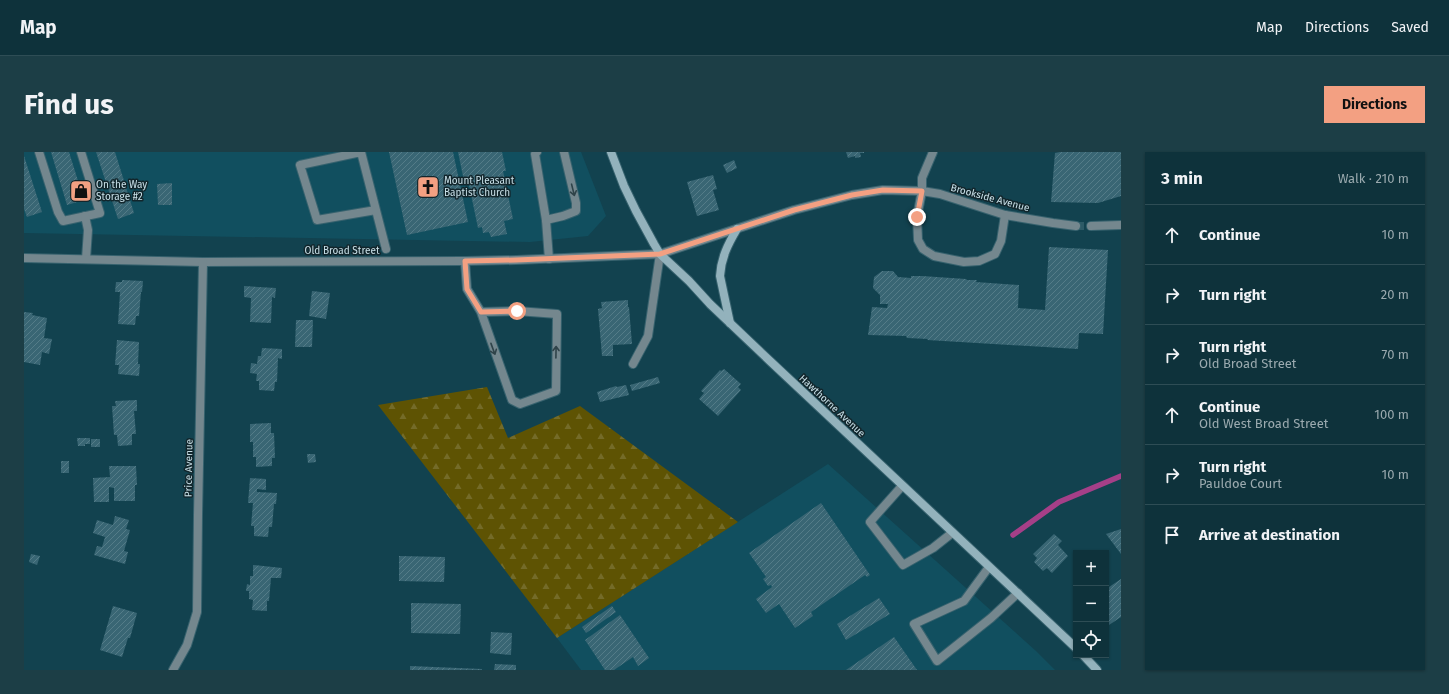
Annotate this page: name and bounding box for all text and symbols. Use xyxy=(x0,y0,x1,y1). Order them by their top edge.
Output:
text: Map xyxy=(20,16,57,39)
text: Map xyxy=(1256,19,1283,36)
text: Directions xyxy=(1305,19,1369,36)
text: Saved xyxy=(1391,19,1429,36)
button: Directions xyxy=(1324,86,1425,123)
text: Find us xyxy=(24,88,114,121)
text: 3 min xyxy=(1161,168,1203,189)
text: Walk · 210 m xyxy=(1338,171,1409,186)
church icon: Mount Pleasant Baptist Church xyxy=(415,174,441,200)
place label: Mount Pleasant Baptist Church xyxy=(444,175,515,199)
shop icon: On the Way Storage #2 xyxy=(68,178,94,204)
place label: On the Way Storage #2 xyxy=(96,179,147,203)
street label: Brookside Avenue xyxy=(949,182,1031,214)
one-way arrow xyxy=(570,183,577,196)
route end xyxy=(908,208,926,226)
icon: ahead xyxy=(1161,224,1183,246)
text: Continue xyxy=(1199,226,1260,244)
text: 10 m xyxy=(1382,227,1409,242)
street label: Old Broad Street xyxy=(304,245,380,257)
icon: right xyxy=(1161,284,1183,306)
text: Turn right xyxy=(1199,286,1266,304)
text: 20 m xyxy=(1381,287,1409,302)
route start xyxy=(508,302,526,320)
text: Turn right xyxy=(1199,338,1266,356)
one-way arrow xyxy=(490,342,498,354)
icon: right xyxy=(1161,344,1183,366)
one-way arrow xyxy=(552,346,560,359)
text: 70 m xyxy=(1382,347,1409,362)
text: Old Broad Street xyxy=(1199,356,1297,371)
street label: Hawthorne Avenue xyxy=(797,372,867,440)
text: Continue xyxy=(1199,398,1260,416)
icon: ahead xyxy=(1161,404,1183,426)
text: 100 m xyxy=(1374,407,1409,422)
text: Old West Broad Street xyxy=(1199,416,1328,431)
street label: Price Avenue xyxy=(182,439,196,497)
text: Turn right xyxy=(1199,458,1266,476)
icon: right xyxy=(1161,464,1183,486)
text: 10 m xyxy=(1382,467,1409,482)
text: Pauldoe Court xyxy=(1199,476,1282,491)
icon: arrive xyxy=(1161,524,1183,546)
text: Arrive at destination xyxy=(1199,526,1340,544)
map controls xyxy=(1073,550,1109,658)
button: + xyxy=(1073,550,1109,586)
button: − xyxy=(1073,586,1109,622)
button: locate xyxy=(1073,622,1109,658)

